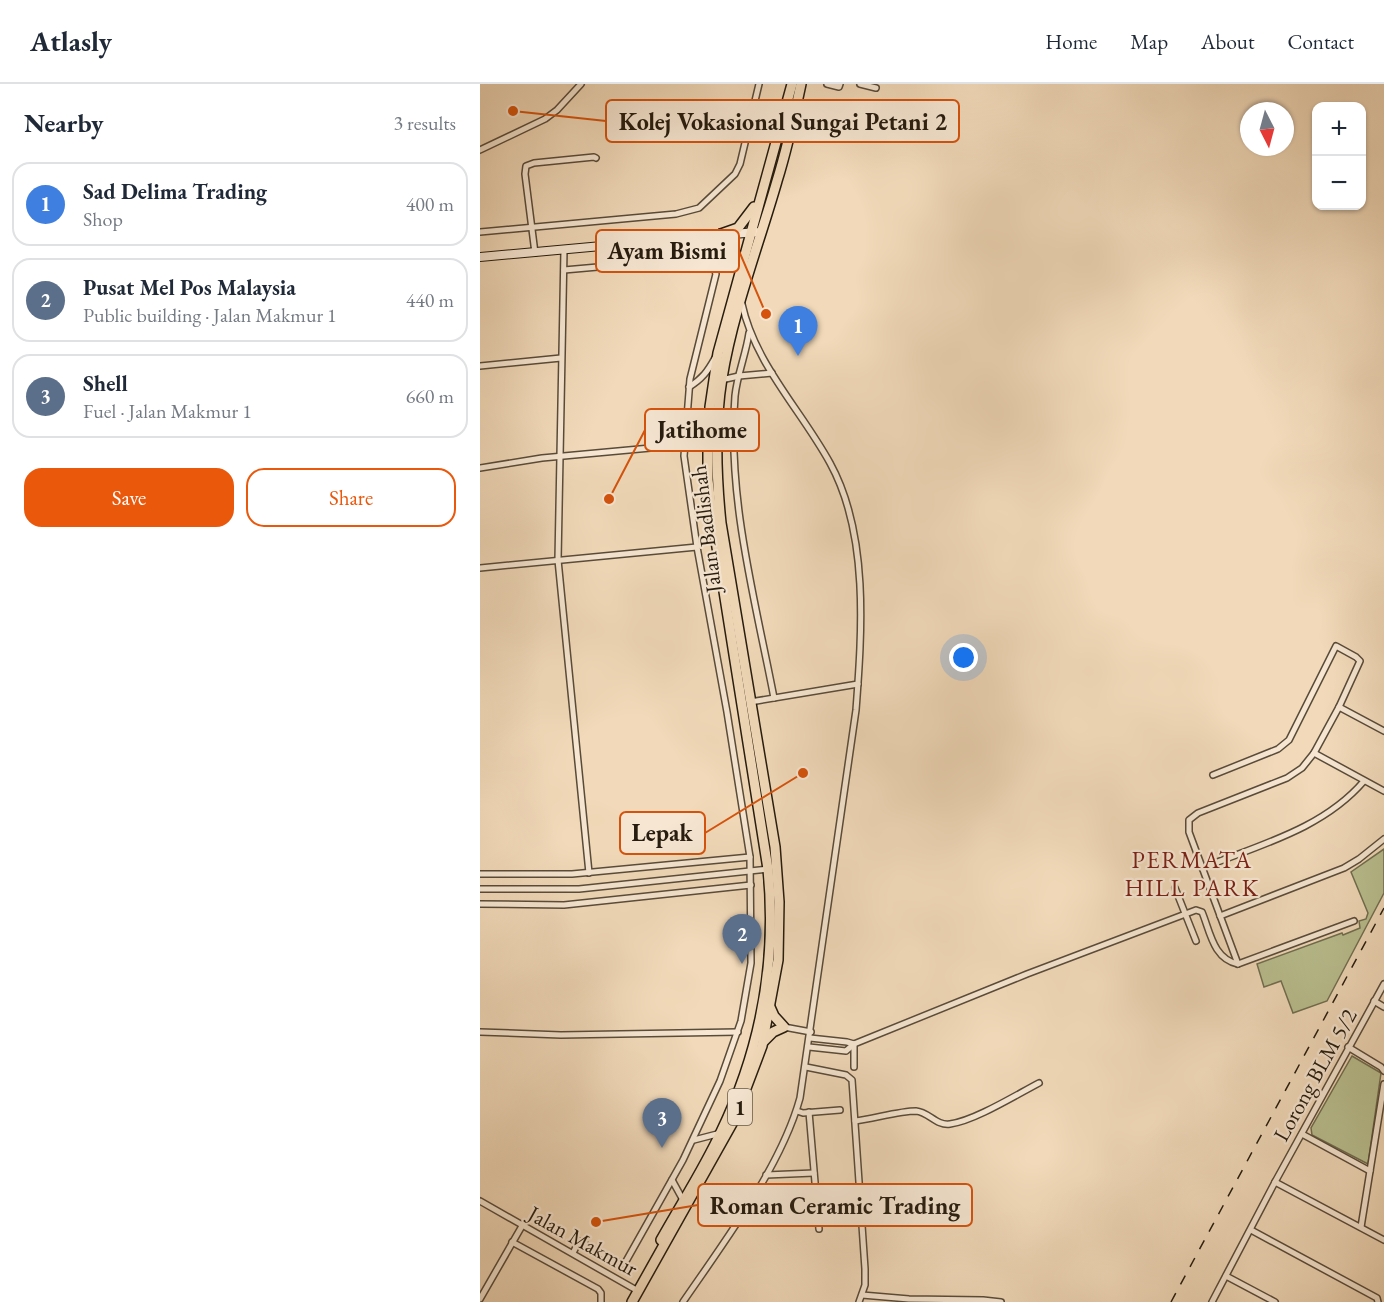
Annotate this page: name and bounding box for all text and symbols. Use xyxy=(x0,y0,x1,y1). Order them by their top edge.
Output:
text: Atlasly xyxy=(30,23,112,59)
text: Home xyxy=(1045,28,1097,55)
text: Map xyxy=(1130,28,1168,55)
text: About xyxy=(1201,28,1254,55)
text: Contact xyxy=(1287,28,1354,55)
callout: Kolej Vokasional Sungai Petani 2 xyxy=(606,100,959,142)
north arrow xyxy=(1240,102,1294,156)
map controls xyxy=(1312,102,1366,210)
button: + xyxy=(1312,102,1366,156)
text: Nearby xyxy=(24,106,104,140)
text: Kolej Vokasional Sungai Petani 2 xyxy=(619,106,947,138)
text: 3 results xyxy=(393,110,456,136)
button: − xyxy=(1312,156,1366,210)
text: Sad Delima Trading xyxy=(83,177,267,206)
text: 1 xyxy=(40,191,51,217)
text: 400 m xyxy=(406,191,454,217)
text: Shop xyxy=(83,206,123,232)
callout: Ayam Bismi xyxy=(596,230,739,272)
text: Ayam Bismi xyxy=(606,235,727,267)
text: Pusat Mel Pos Malaysia xyxy=(83,273,296,302)
text: 2 xyxy=(40,287,51,313)
text: 440 m xyxy=(406,287,454,313)
text: Public building · Jalan Makmur 1 xyxy=(83,302,337,328)
pin: 1 xyxy=(778,306,818,356)
text: Shell xyxy=(83,369,128,398)
text: 3 xyxy=(40,383,51,409)
text: 660 m xyxy=(406,383,454,409)
text: Fuel · Jalan Makmur 1 xyxy=(83,398,252,424)
callout: Jatihome xyxy=(645,409,759,451)
text: Jatihome xyxy=(655,414,747,445)
street label: Jalan Badlishah xyxy=(684,464,728,596)
button: Save xyxy=(24,468,234,527)
button: Share xyxy=(246,468,456,527)
your location xyxy=(949,643,978,672)
callout: Lepak xyxy=(620,812,705,854)
text: Lepak xyxy=(631,817,693,848)
district label: PERMATA HILL PARK xyxy=(1124,844,1260,903)
pin: 2 xyxy=(722,914,762,964)
street label: Lorong BLM 5/2 xyxy=(1267,1003,1364,1147)
road number: 1 xyxy=(728,1089,752,1125)
pin: 3 xyxy=(642,1098,681,1148)
callout: Roman Ceramic Trading xyxy=(698,1184,972,1226)
text: Roman Ceramic Trading xyxy=(710,1190,961,1222)
street label: Jalan Makmur xyxy=(521,1198,643,1283)

